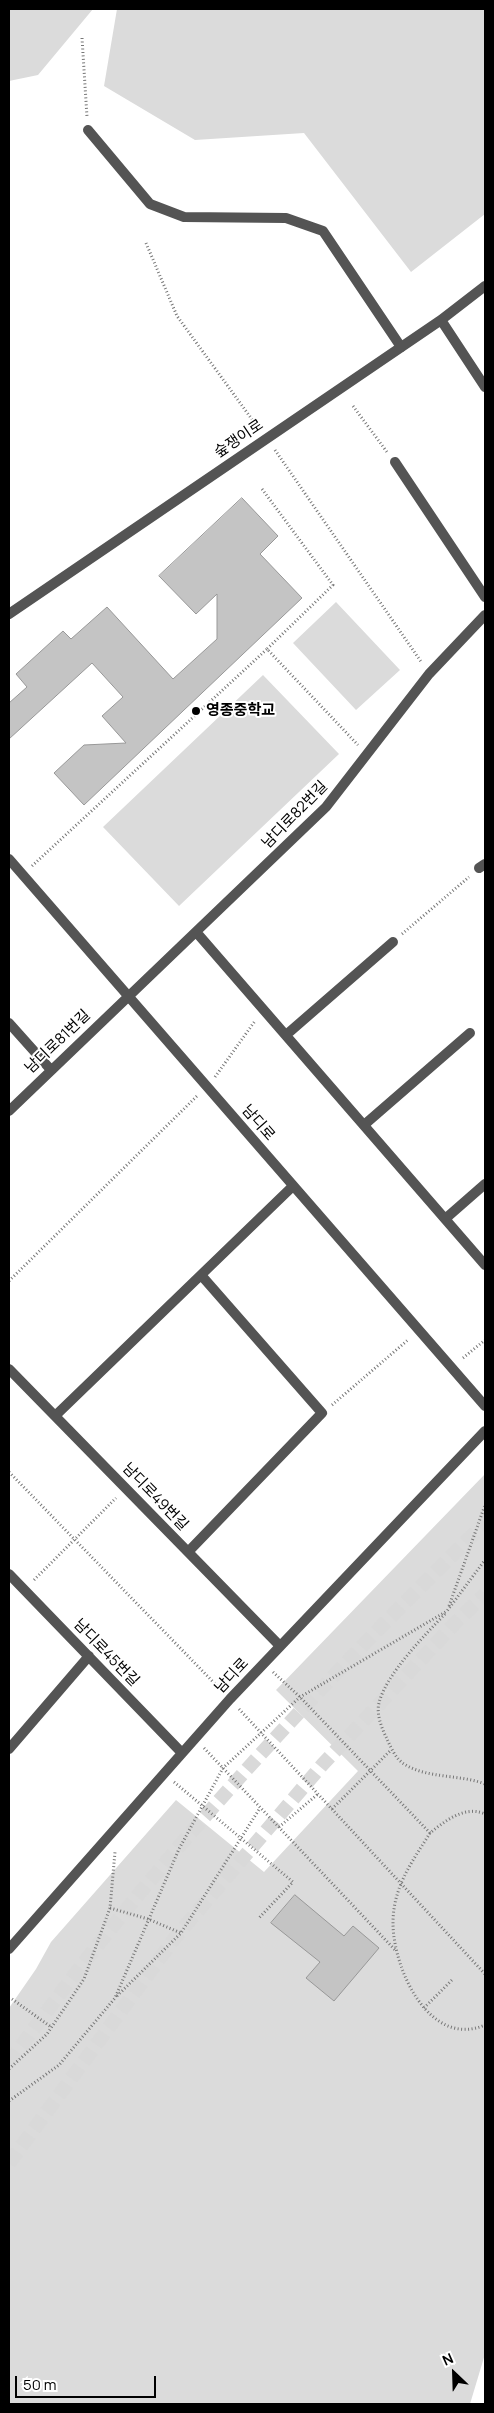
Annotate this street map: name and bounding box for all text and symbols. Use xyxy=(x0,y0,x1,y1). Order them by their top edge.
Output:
street label: 숲쟁이로 xyxy=(211,416,267,462)
place label: 영종중학교 xyxy=(206,702,275,720)
marker: 영종중학교 xyxy=(190,705,202,717)
street label: 남디로82번길 xyxy=(259,778,331,852)
street label: 남디로81번길 xyxy=(22,1007,94,1077)
street label: 남디로 xyxy=(238,1101,278,1145)
street label: 남디로49번길 xyxy=(118,1459,192,1535)
street label: 남디로45번길 xyxy=(69,1616,143,1690)
street label: 남디로 xyxy=(211,1655,253,1697)
north arrow xyxy=(429,2348,479,2398)
text: N xyxy=(439,2348,456,2370)
scale bar xyxy=(18,2366,159,2398)
text: 50 m xyxy=(23,2374,57,2395)

